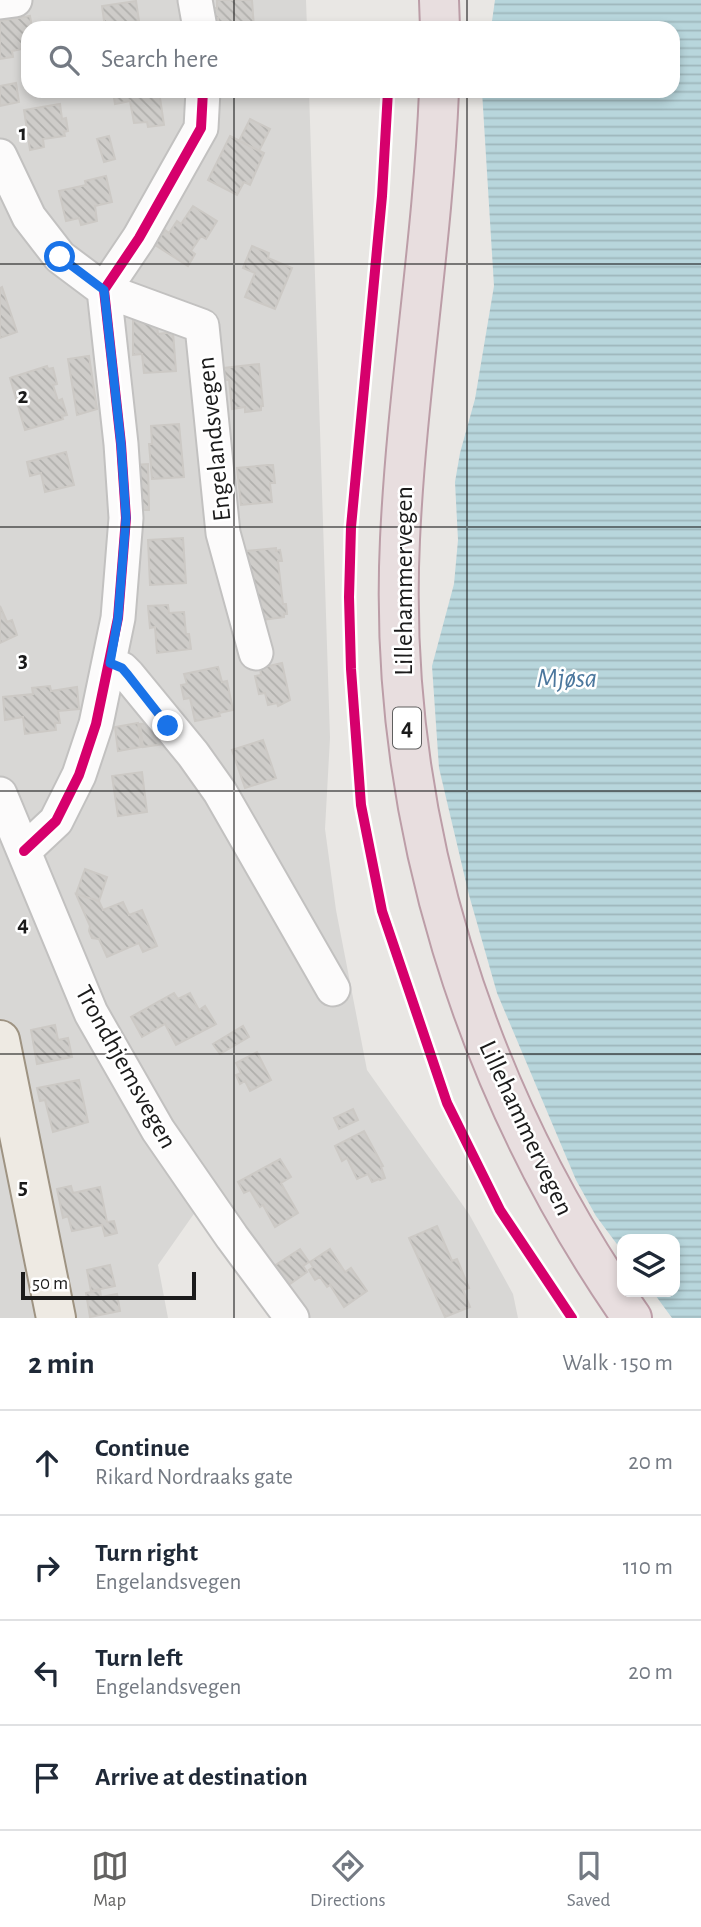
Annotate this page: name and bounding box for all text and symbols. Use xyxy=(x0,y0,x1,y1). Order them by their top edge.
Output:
search box xyxy=(21,21,680,98)
icon: search xyxy=(45,41,83,79)
text: Search here xyxy=(101,46,219,72)
text: 1 xyxy=(19,122,27,145)
route start xyxy=(44,241,75,272)
street label: Engelandsvegen xyxy=(192,355,236,523)
text: 2 xyxy=(18,385,29,408)
street label: Lillehammervegen xyxy=(391,486,417,676)
text: 3 xyxy=(18,649,28,672)
water label: Mjøsa xyxy=(537,665,597,693)
road number: 4 xyxy=(393,708,421,748)
route end xyxy=(152,710,183,741)
text: 4 xyxy=(17,913,29,936)
street label: Trondhjemsvegen xyxy=(70,981,182,1153)
street label: Lillehammervegen xyxy=(474,1037,578,1219)
text: 5 xyxy=(18,1176,28,1199)
map controls xyxy=(617,1234,680,1297)
button: layers xyxy=(617,1234,680,1297)
scale bar xyxy=(21,1269,196,1301)
text: 50 m xyxy=(32,1274,68,1293)
text: 2 min xyxy=(28,1349,95,1379)
text: Walk · 150 m xyxy=(562,1352,673,1375)
text: Continue xyxy=(95,1435,190,1461)
icon: ahead xyxy=(28,1444,66,1482)
text: 20 m xyxy=(628,1451,673,1474)
text: Rikard Nordraaks gate xyxy=(95,1466,293,1489)
text: Turn right xyxy=(95,1540,198,1566)
icon: right xyxy=(28,1549,66,1587)
text: 110 m xyxy=(623,1556,673,1579)
text: Engelandsvegen xyxy=(95,1571,241,1594)
text: Turn left xyxy=(95,1645,183,1671)
icon: left xyxy=(28,1654,66,1692)
text: 20 m xyxy=(628,1661,673,1684)
text: Engelandsvegen xyxy=(95,1676,241,1699)
icon: arrive xyxy=(28,1759,66,1797)
text: Arrive at destination xyxy=(95,1764,308,1790)
tab: Map xyxy=(91,1847,129,1912)
tab: Directions xyxy=(310,1847,386,1912)
tab: Saved xyxy=(567,1847,610,1912)

